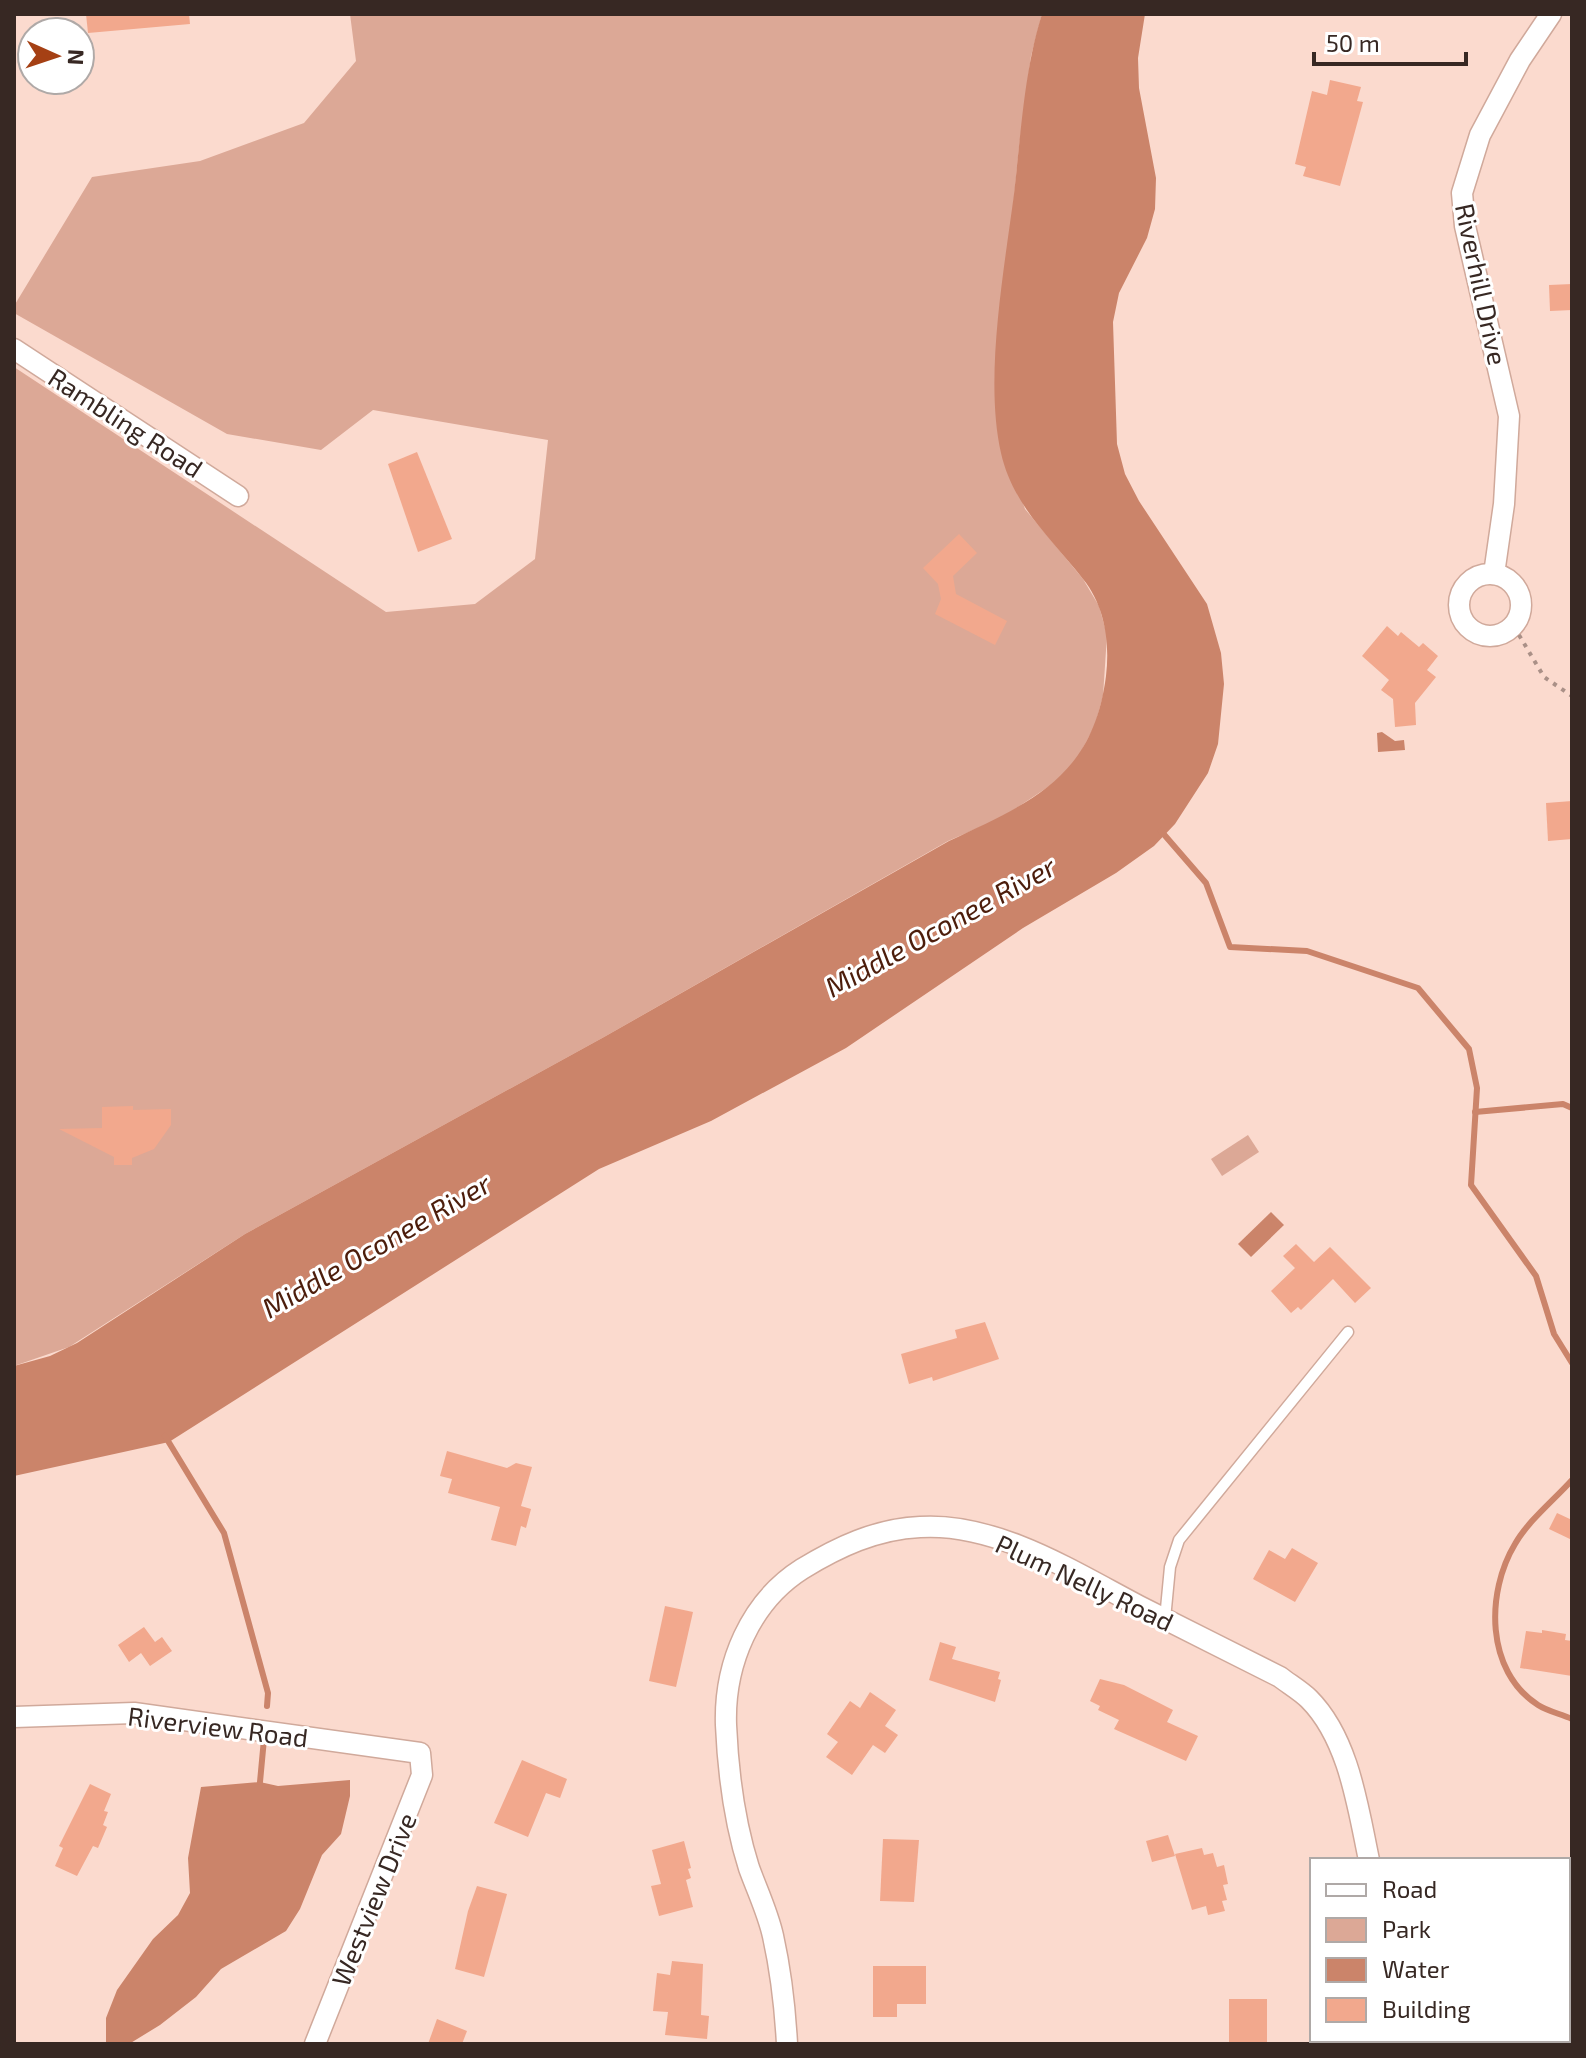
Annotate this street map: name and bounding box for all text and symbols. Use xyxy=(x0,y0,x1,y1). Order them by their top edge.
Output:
north arrow xyxy=(16,16,96,96)
scale bar xyxy=(1314,16,1466,66)
text: 50 m xyxy=(1326,28,1380,57)
text: N xyxy=(64,48,90,66)
street label: Riverhill Drive xyxy=(1450,200,1514,368)
street label: Rambling Road xyxy=(43,361,209,483)
water label: Middle Oconee River xyxy=(819,848,1062,1004)
water label: Middle Oconee River xyxy=(256,1165,497,1324)
street label: Plum Nelly Road xyxy=(991,1527,1179,1637)
street label: Riverview Road xyxy=(126,1700,310,1752)
street label: Westview Drive xyxy=(324,1808,422,1990)
legend xyxy=(1310,1858,1570,2042)
text: Road xyxy=(1382,1874,1437,1903)
text: Park xyxy=(1382,1914,1431,1943)
text: Water xyxy=(1382,1954,1450,1983)
text: Building xyxy=(1382,1994,1471,2023)

